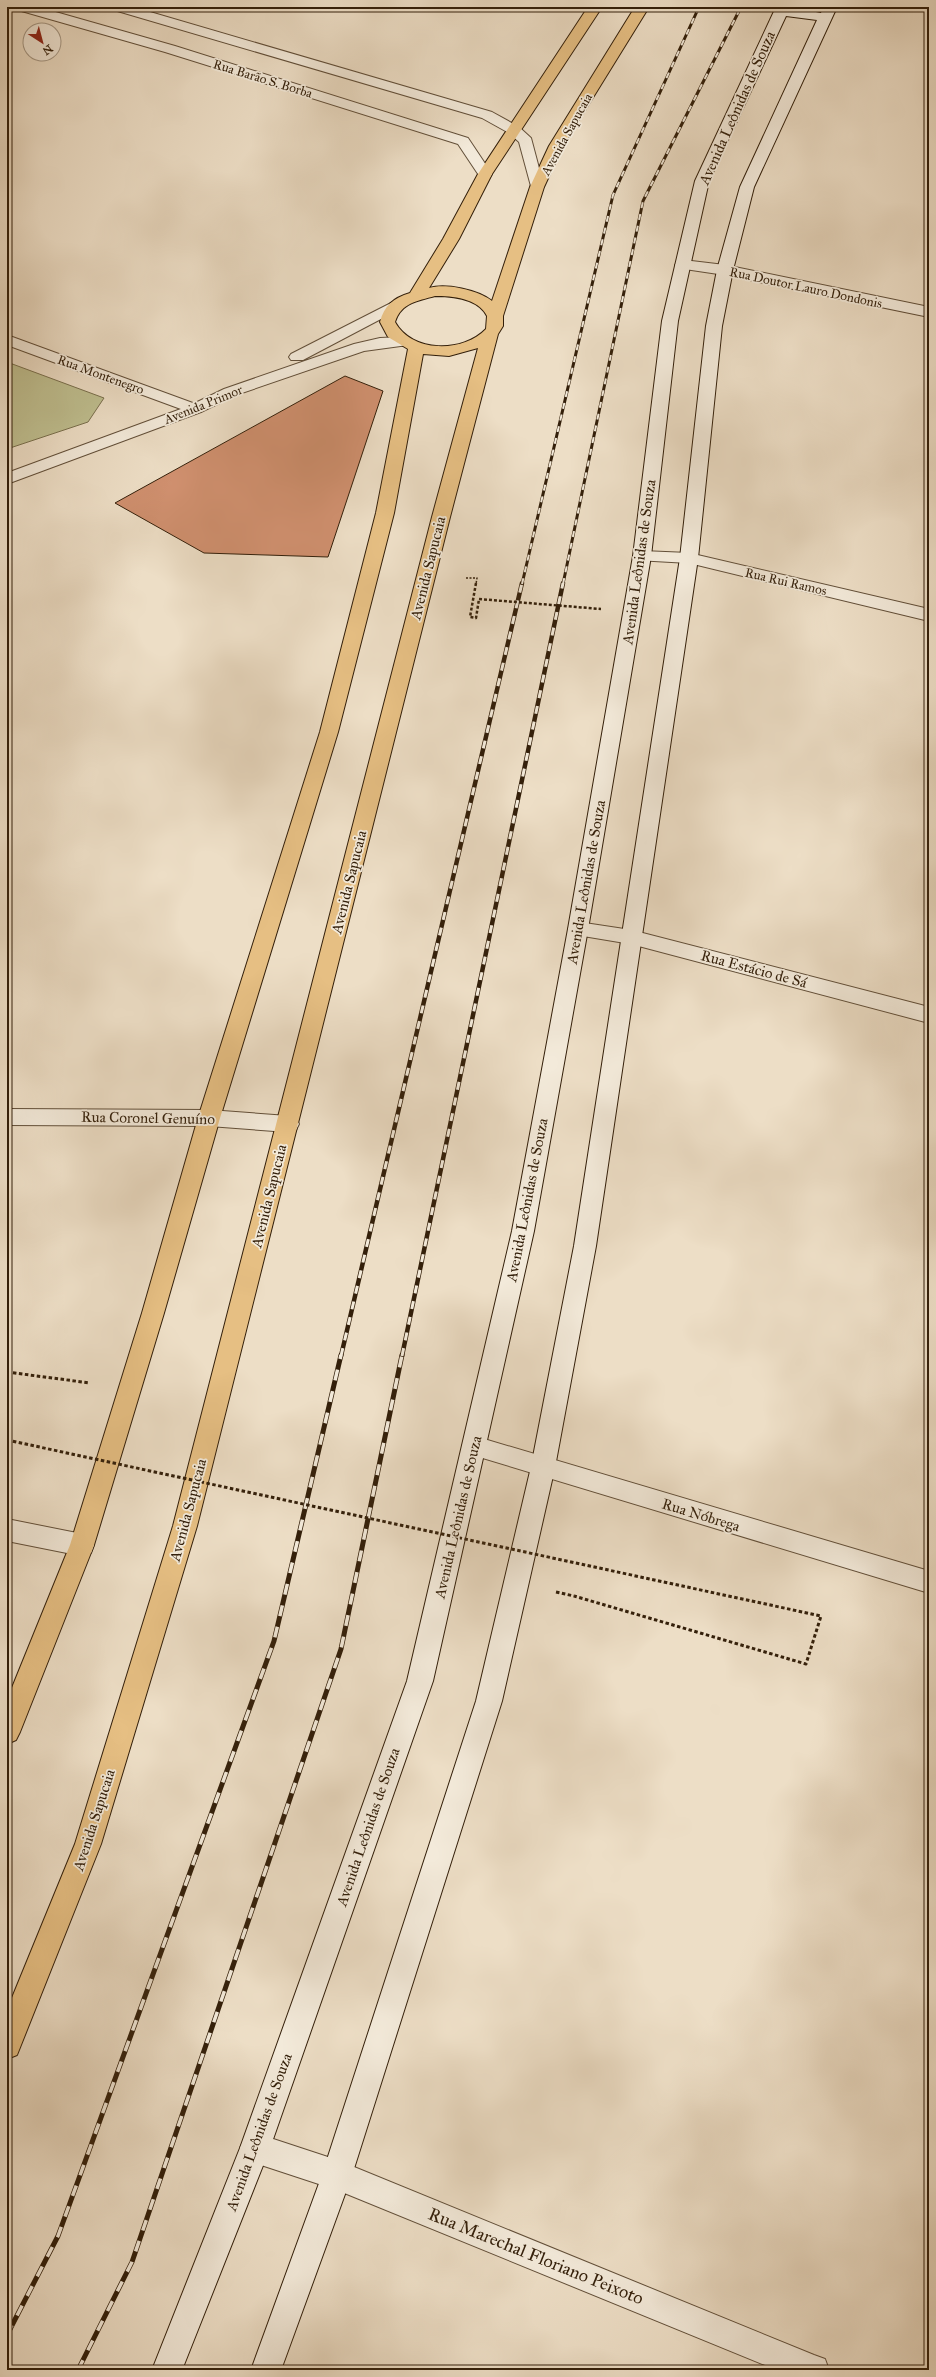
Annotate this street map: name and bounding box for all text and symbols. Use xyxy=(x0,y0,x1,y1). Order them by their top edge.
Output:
north arrow xyxy=(22,22,62,62)
street label: Avenida Leônidas de Souza xyxy=(695,28,779,189)
text: N xyxy=(39,42,55,58)
street label: Rua Barão S. Borba xyxy=(211,56,315,102)
street label: Avenida Sapucaia xyxy=(537,90,596,179)
street label: Rua Doutor Lauro Dondonis xyxy=(728,264,884,312)
street label: Rua Montenegro xyxy=(55,352,147,398)
street label: Avenida Primor xyxy=(161,382,245,428)
street label: Avenida Leônidas de Souza xyxy=(618,478,660,647)
street label: Avenida Sapucaia xyxy=(406,514,450,622)
street label: Rua Rui Ramos xyxy=(743,565,828,599)
street label: Avenida Leônidas de Souza xyxy=(563,798,609,966)
street label: Avenida Sapucaia xyxy=(327,828,371,936)
street label: Rua Estácio de Sá xyxy=(699,946,810,992)
street label: Rua Coronel Genuíno xyxy=(81,1108,215,1128)
street label: Avenida Leônidas de Souza xyxy=(502,1116,552,1284)
street label: Avenida Sapucaia xyxy=(247,1142,291,1250)
street label: Avenida Leônidas de Souza xyxy=(430,1433,486,1601)
street label: Avenida Sapucaia xyxy=(165,1456,211,1564)
street label: Rua Nóbrega xyxy=(660,1495,743,1536)
street label: Avenida Leônidas de Souza xyxy=(332,1745,404,1910)
street label: Avenida Sapucaia xyxy=(69,1766,119,1874)
street label: Avenida Leônidas de Souza xyxy=(222,2050,296,2214)
street label: Rua Marechal Floriano Peixoto xyxy=(425,2203,647,2309)

